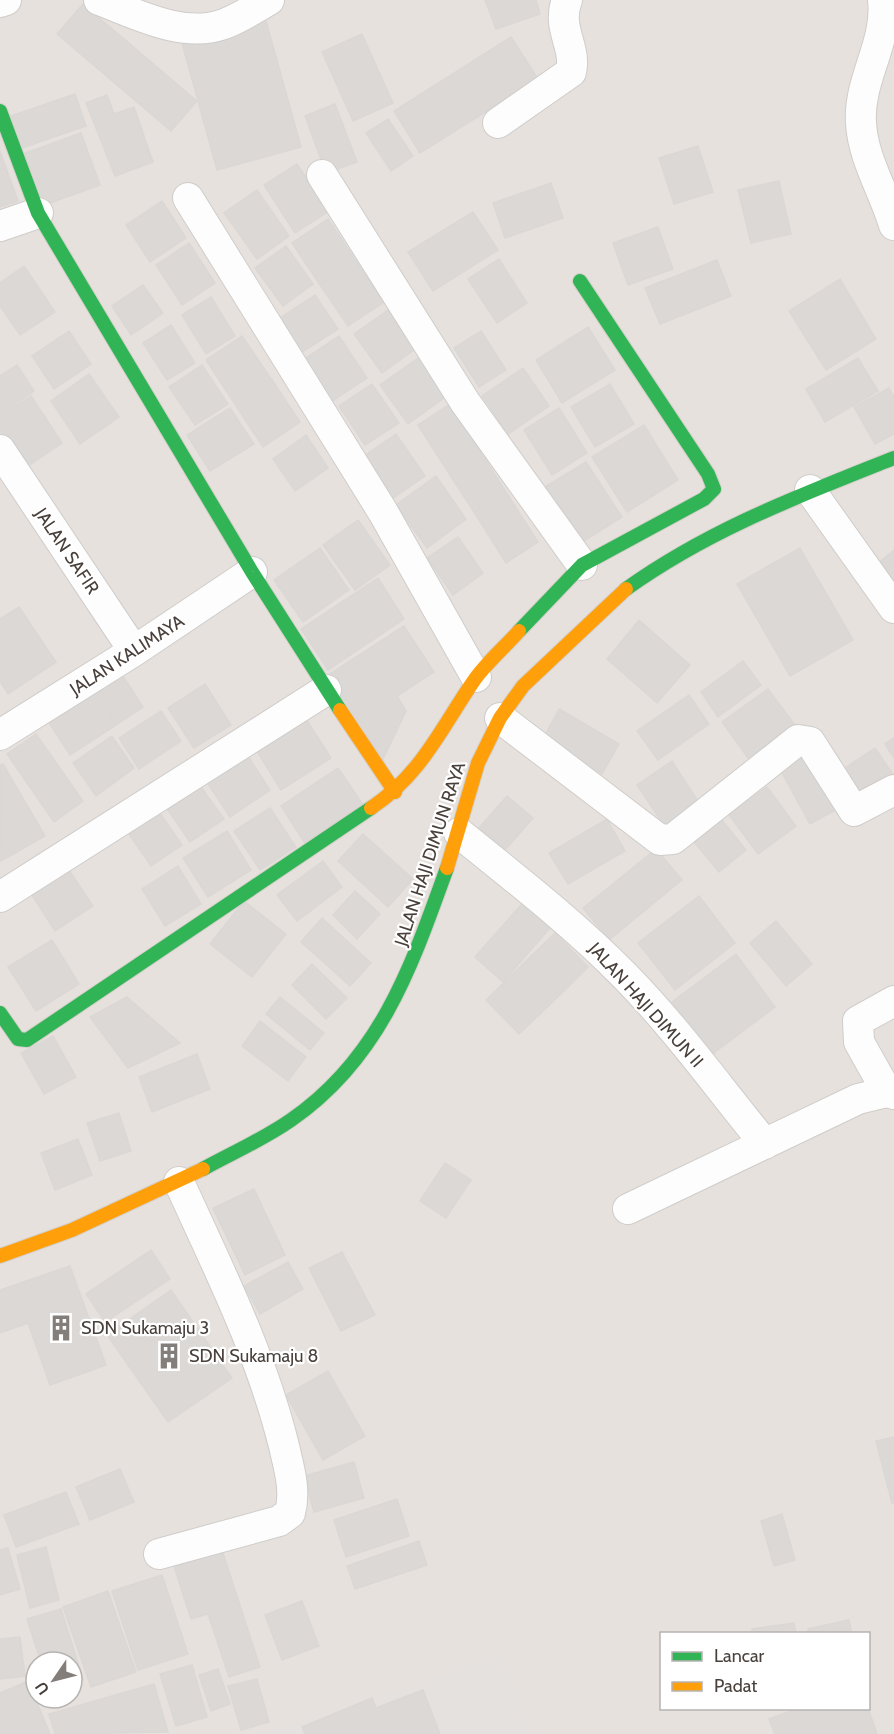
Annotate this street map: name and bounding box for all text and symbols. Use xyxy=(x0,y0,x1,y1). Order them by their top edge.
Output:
street label: JALAN SAFIR xyxy=(30,503,104,598)
street label: JALAN KALIMAYA xyxy=(65,610,188,701)
street label: JALAN HAJI DIMUN RAYA xyxy=(390,759,470,950)
street label: JALAN HAJI DIMUN II xyxy=(583,937,708,1072)
building icon: SDN Sukamaju 3 xyxy=(46,1313,76,1343)
place label: SDN Sukamaju 3 xyxy=(81,1317,209,1339)
building icon: SDN Sukamaju 8 xyxy=(154,1341,184,1371)
place label: SDN Sukamaju 8 xyxy=(189,1345,318,1367)
legend xyxy=(660,1632,870,1710)
text: Lancar xyxy=(714,1645,765,1667)
north arrow xyxy=(24,1650,84,1710)
text: Padat xyxy=(714,1675,757,1697)
text: U xyxy=(31,1678,53,1698)

